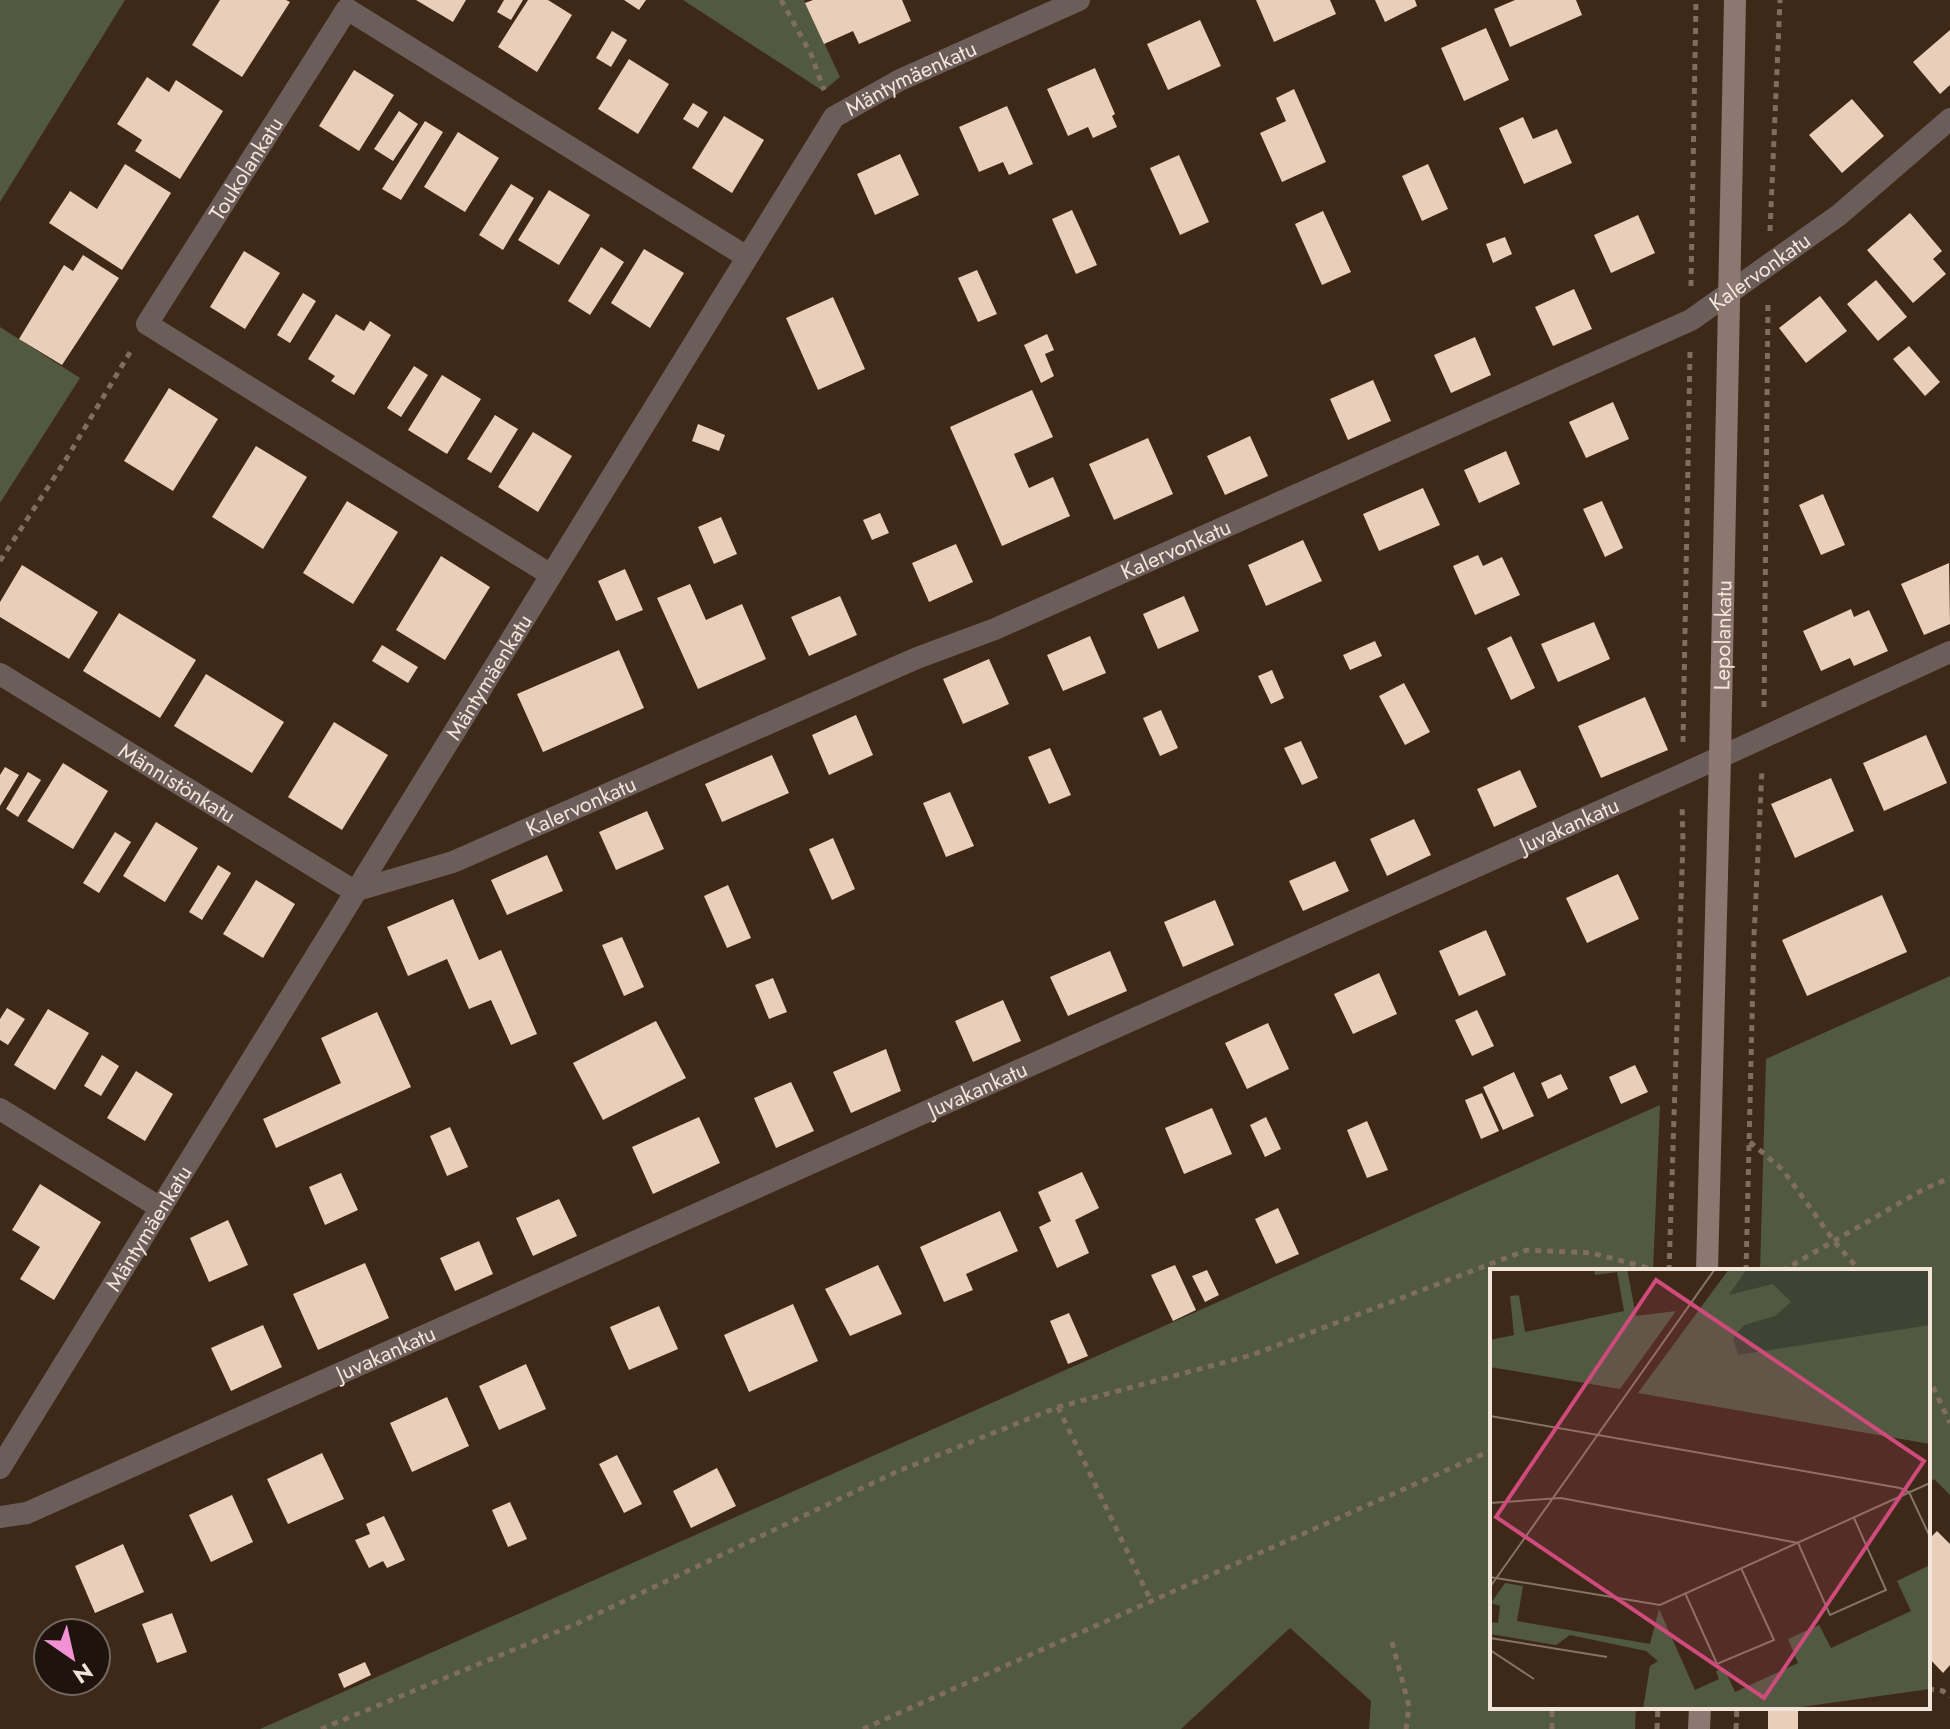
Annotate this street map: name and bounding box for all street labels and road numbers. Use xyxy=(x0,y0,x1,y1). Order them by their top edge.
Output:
street label: Mäntymäenkatu xyxy=(839,32,981,124)
street label: Toukolankatu xyxy=(201,110,291,226)
street label: Kalervonkatu xyxy=(1702,224,1817,318)
street label: Kalervonkatu xyxy=(1115,510,1236,587)
street label: Lepolankatu xyxy=(1705,580,1740,691)
street label: Mäntymäenkatu xyxy=(437,607,540,746)
street label: Männistönkatu xyxy=(113,735,242,831)
street label: Kalervonkatu xyxy=(520,767,641,844)
street label: Juvakankatu xyxy=(1511,789,1624,862)
street label: Juvakankatu xyxy=(920,1053,1032,1126)
street label: Mäntymäenkatu xyxy=(97,1159,199,1297)
street label: Juvakankatu xyxy=(328,1317,441,1390)

